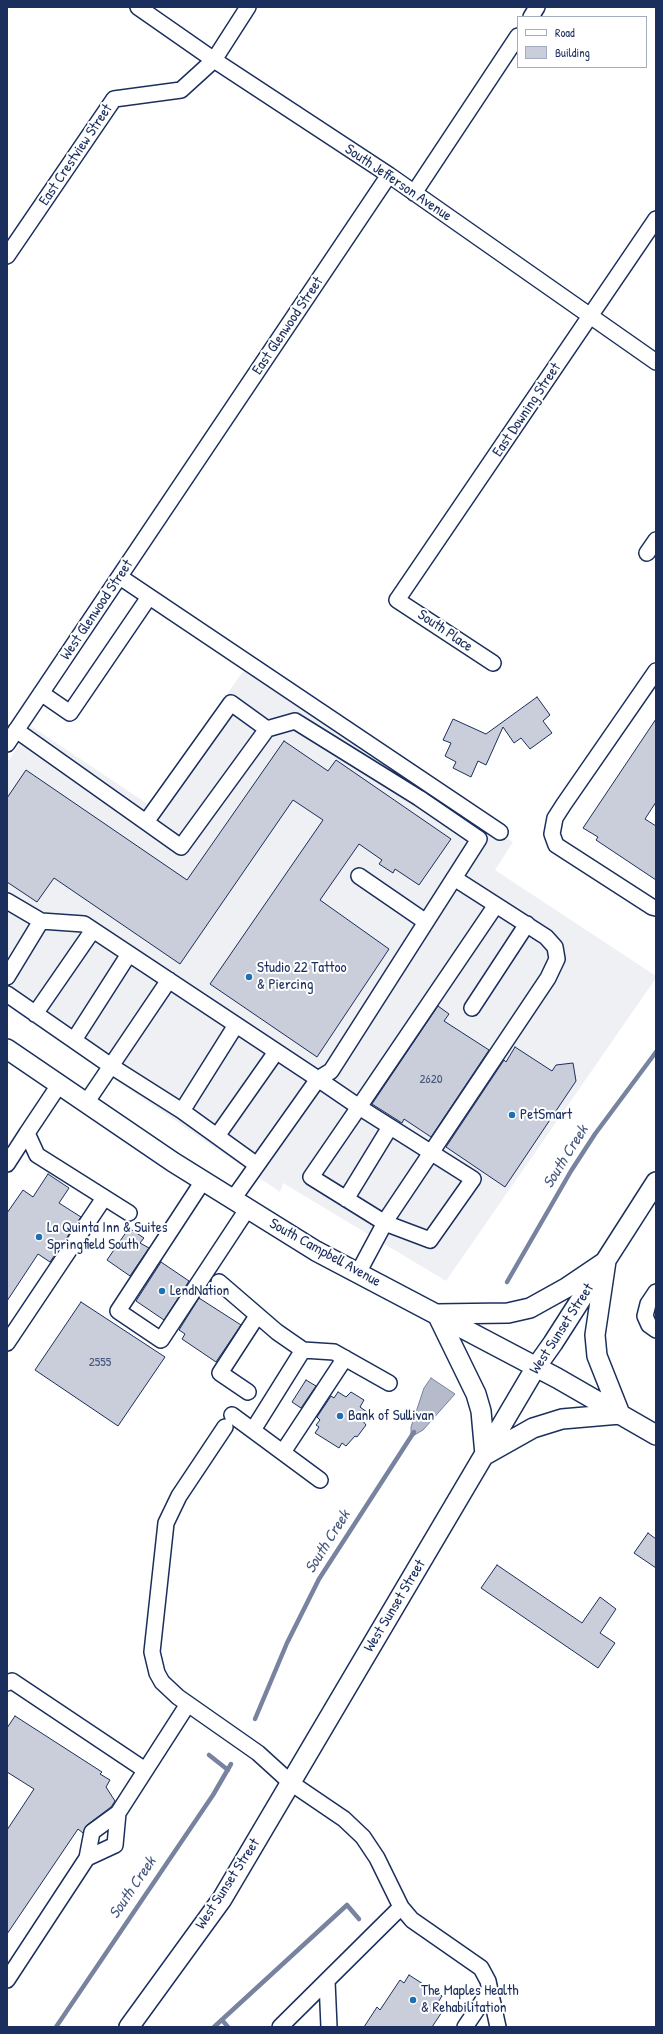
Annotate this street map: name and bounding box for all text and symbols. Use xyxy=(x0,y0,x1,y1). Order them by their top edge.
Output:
legend xyxy=(517,16,647,68)
text: Road xyxy=(555,24,575,41)
text: Building xyxy=(555,44,590,61)
street label: East Crestview Street xyxy=(35,101,117,209)
street label: South Jefferson Avenue xyxy=(341,141,455,225)
street label: East Glenwood Street xyxy=(249,274,327,378)
street label: East Downing Street xyxy=(489,360,565,460)
street label: West Glenwood Street xyxy=(57,557,137,663)
street label: South Place xyxy=(414,606,476,656)
place label: Studio 22 Tattoo & Piercing xyxy=(257,959,347,994)
marker: Studio 22 Tattoo & Piercing xyxy=(244,972,254,982)
house number: 2620 xyxy=(419,1072,443,1088)
place label: PetSmart xyxy=(520,1106,572,1124)
marker: PetSmart xyxy=(507,1110,517,1120)
water label: South Creek xyxy=(539,1122,593,1192)
street label: South Campbell Avenue xyxy=(266,1215,384,1291)
place label: La Quinta Inn & Suites Springfield South xyxy=(47,1219,167,1254)
marker: La Quinta Inn & Suites Springfield South xyxy=(34,1232,44,1242)
street label: West Sunset Street xyxy=(526,1280,598,1378)
place label: LendNation xyxy=(170,1282,229,1300)
marker: LendNation xyxy=(157,1286,167,1296)
house number: 2555 xyxy=(89,1355,111,1371)
place label: Bank of Sullivan xyxy=(348,1407,434,1425)
marker: Bank of Sullivan xyxy=(335,1411,345,1421)
water label: South Creek xyxy=(301,1507,355,1577)
street label: West Sunset Street xyxy=(360,1557,430,1655)
street label: West Sunset Street xyxy=(192,1835,264,1933)
water label: South Creek xyxy=(105,1853,161,1923)
place label: The Maples Health & Rehabilitation xyxy=(421,1982,518,2017)
marker: The Maples Health & Rehabilitation xyxy=(408,1995,418,2005)

